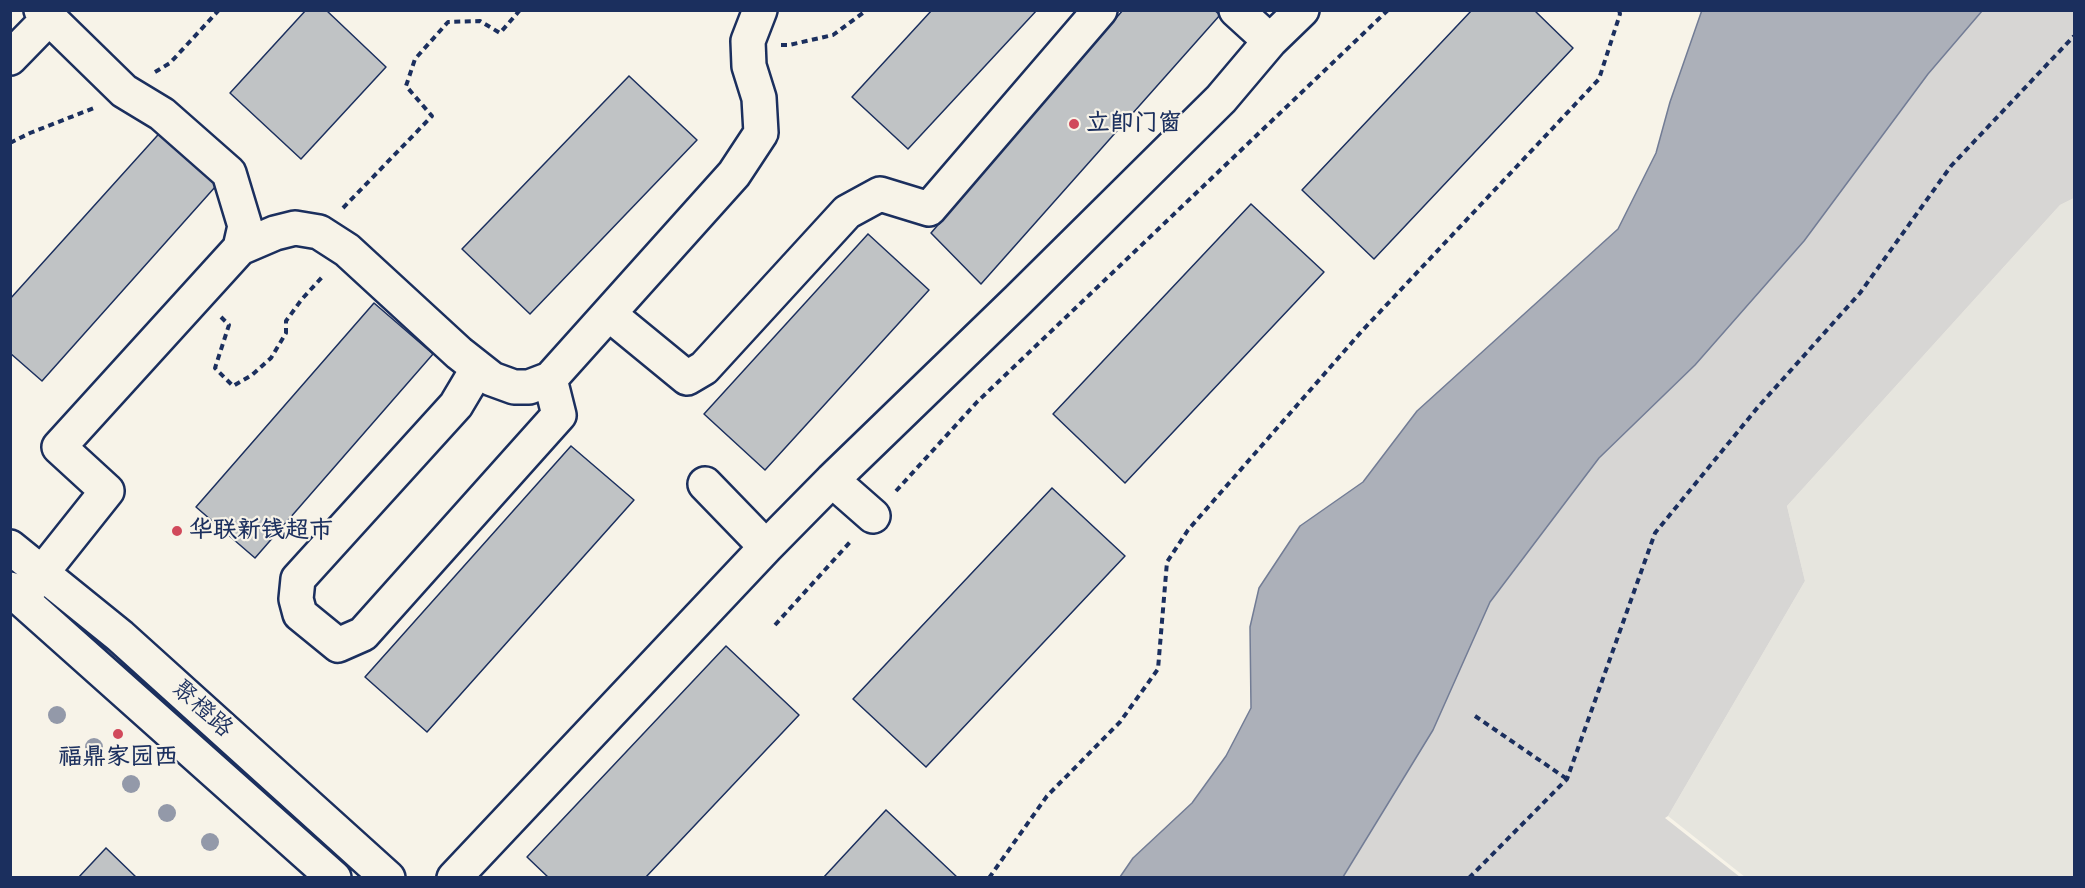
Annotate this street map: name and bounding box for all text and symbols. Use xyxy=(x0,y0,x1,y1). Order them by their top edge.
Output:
place label: 立即门窗 xyxy=(1086,110,1182,138)
marker: 立即门窗 xyxy=(1067,117,1081,131)
place label: 华联新钱超市 xyxy=(189,517,333,545)
marker: 华联新钱超市 xyxy=(170,524,184,538)
street label: 聚橙路 xyxy=(166,674,238,744)
marker: 福鼎家园西 xyxy=(111,727,125,741)
place label: 福鼎家园西 xyxy=(58,744,178,772)

